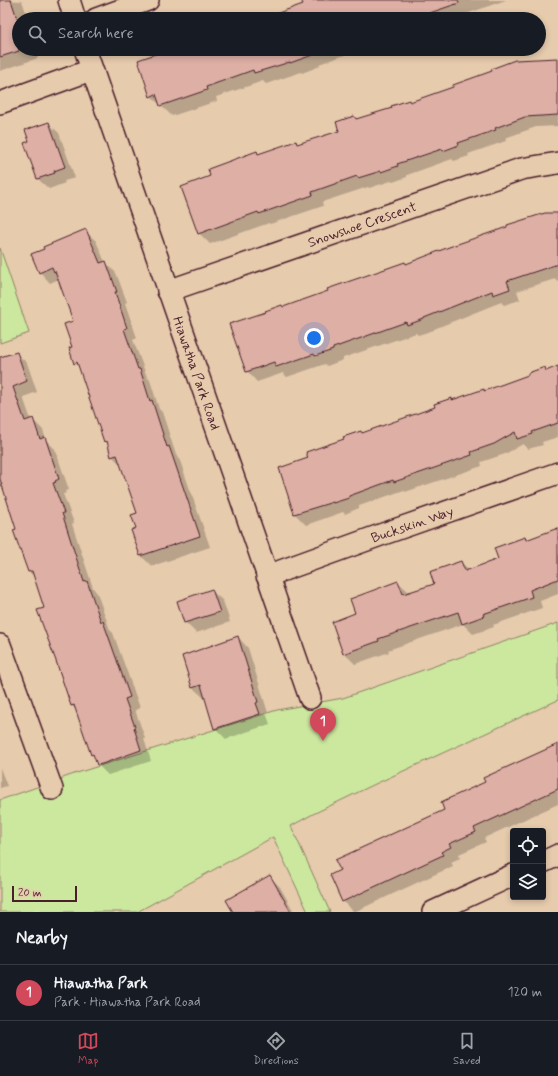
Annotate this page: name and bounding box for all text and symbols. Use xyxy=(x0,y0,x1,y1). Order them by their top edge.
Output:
search box xyxy=(12,12,546,56)
icon: search xyxy=(26,23,48,45)
text: Search here xyxy=(58,24,134,44)
street label: Snowshoe Crescent xyxy=(306,198,419,252)
street label: Hiawatha Park Road xyxy=(168,314,224,433)
your location xyxy=(304,328,324,348)
street label: Buckskin Way xyxy=(369,502,456,547)
pin: 1 xyxy=(310,708,336,741)
map controls xyxy=(510,828,546,900)
button: locate xyxy=(510,828,546,864)
button: layers xyxy=(510,864,546,900)
scale bar xyxy=(12,884,77,903)
text: 20 m xyxy=(18,886,41,900)
text: Nearby xyxy=(16,927,68,949)
text: Hiawatha Park xyxy=(54,974,148,994)
text: 1 xyxy=(26,984,32,1001)
text: 120 m xyxy=(508,984,542,1001)
text: Park · Hiawatha Park Road xyxy=(54,994,201,1011)
tab: Map xyxy=(77,1030,99,1068)
tab: Directions xyxy=(253,1030,299,1068)
tab: Saved xyxy=(453,1030,481,1068)

